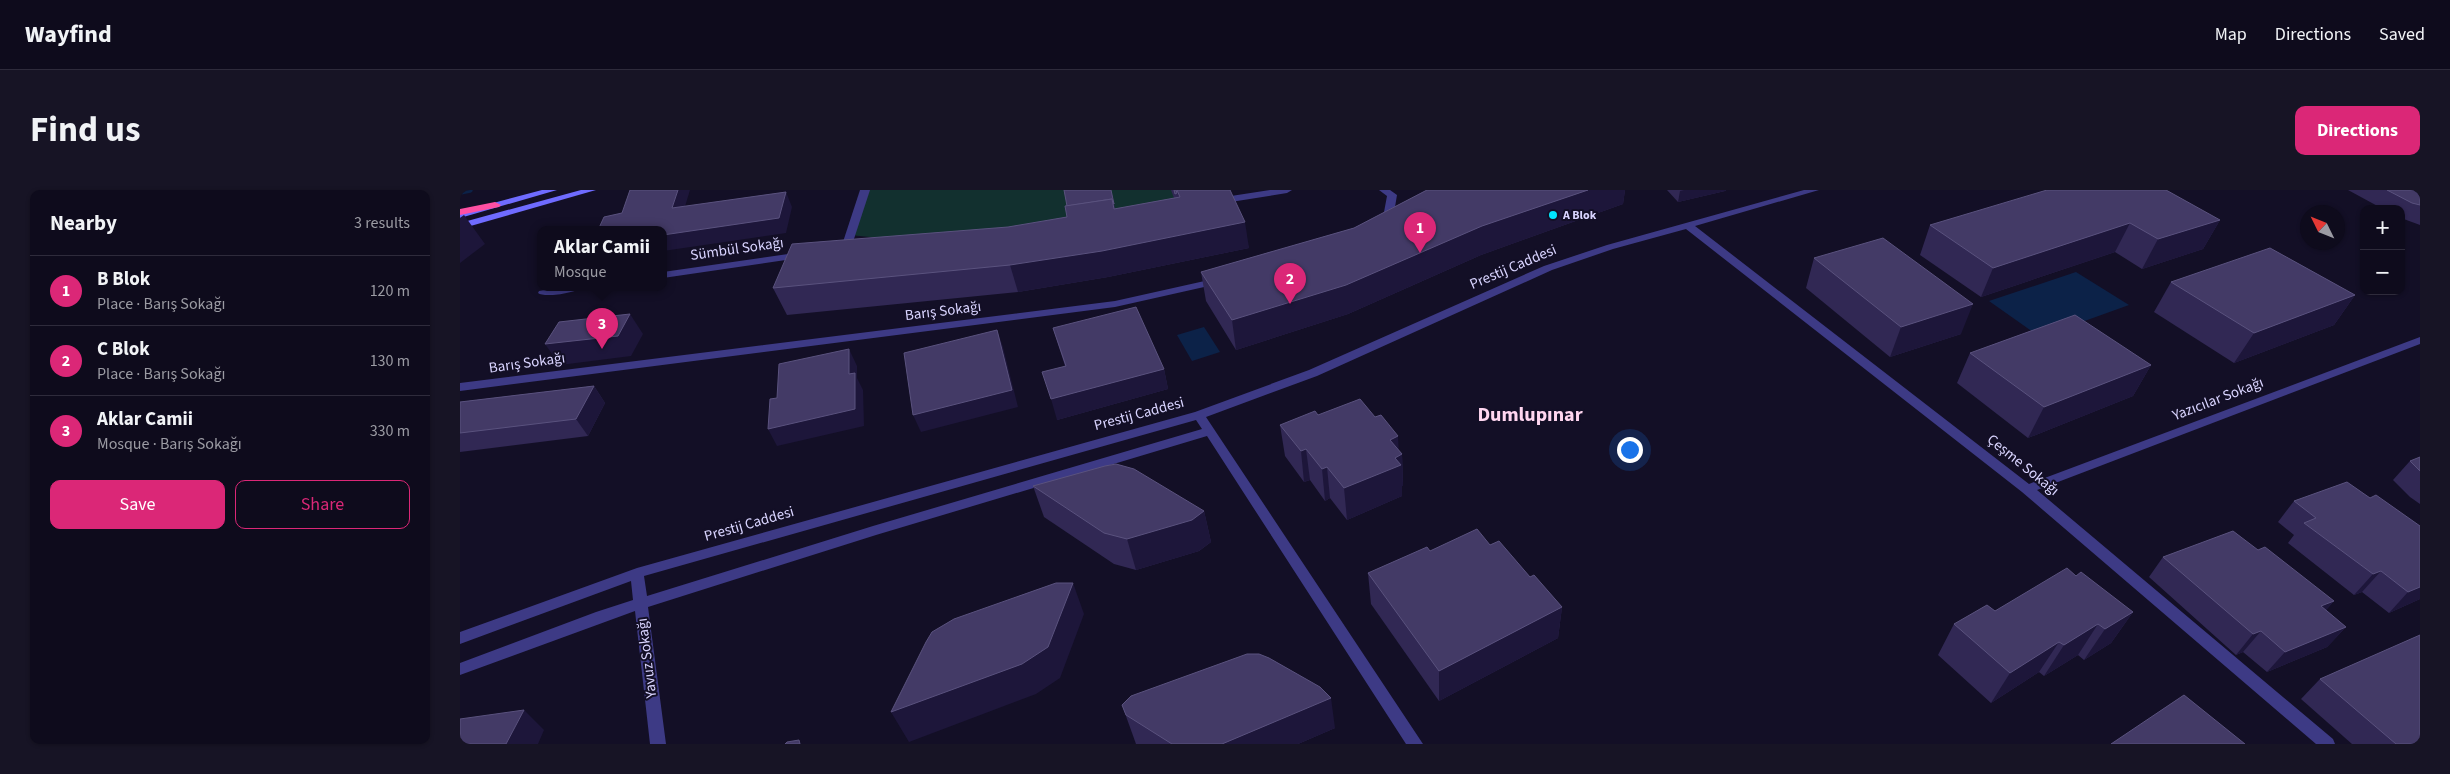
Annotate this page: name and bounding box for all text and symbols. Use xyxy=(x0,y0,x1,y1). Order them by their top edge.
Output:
text: Wayfind xyxy=(25,17,112,52)
text: Map xyxy=(2215,22,2247,47)
text: Directions xyxy=(2275,22,2351,47)
text: Saved xyxy=(2379,22,2425,47)
text: Find us xyxy=(30,105,140,155)
button: Directions xyxy=(2295,106,2420,155)
north arrow xyxy=(2300,205,2345,250)
map controls xyxy=(2360,205,2405,295)
button: + xyxy=(2360,205,2405,250)
place label: A Blok xyxy=(1562,207,1597,224)
text: Nearby xyxy=(50,208,117,238)
marker: A Blok xyxy=(1547,209,1559,221)
text: 3 results xyxy=(354,212,410,234)
pin: 1 xyxy=(1404,212,1436,253)
popup xyxy=(537,226,667,291)
street label: Sümbül Sokağı xyxy=(689,232,785,266)
text: Aklar Camii xyxy=(554,234,650,261)
street label: Prestij Caddesi xyxy=(1466,239,1560,295)
button: − xyxy=(2360,250,2405,295)
text: Mosque xyxy=(554,261,607,283)
pin: 2 xyxy=(1274,263,1306,304)
text: B Blok xyxy=(97,266,150,293)
text: 1 xyxy=(62,280,70,302)
text: 120 m xyxy=(370,280,410,302)
text: Place · Barış Sokağı xyxy=(97,293,225,315)
street label: Barış Sokağı xyxy=(904,296,982,326)
pin: 3 xyxy=(586,308,618,349)
text: C Blok xyxy=(97,336,150,363)
street label: Barış Sokağı xyxy=(487,347,567,379)
text: 2 xyxy=(62,350,70,372)
text: 130 m xyxy=(370,350,410,372)
text: Place · Barış Sokağı xyxy=(97,363,225,385)
street label: Yazıcılar Sokağı xyxy=(2168,372,2267,426)
street label: Prestij Caddesi xyxy=(1092,392,1186,436)
district label: Dumlupınar xyxy=(1477,401,1583,429)
text: Aklar Camii xyxy=(97,406,193,433)
text: 3 xyxy=(62,420,70,442)
text: 330 m xyxy=(370,420,410,442)
street label: Çeşme Sokağı xyxy=(1982,429,2064,501)
text: Mosque · Barış Sokağı xyxy=(97,433,242,455)
your location xyxy=(1617,437,1643,463)
button: Save xyxy=(50,480,225,529)
button: Share xyxy=(235,480,410,529)
street label: Prestij Caddesi xyxy=(702,501,796,547)
street label: Yavuz Sokağı xyxy=(632,617,662,700)

